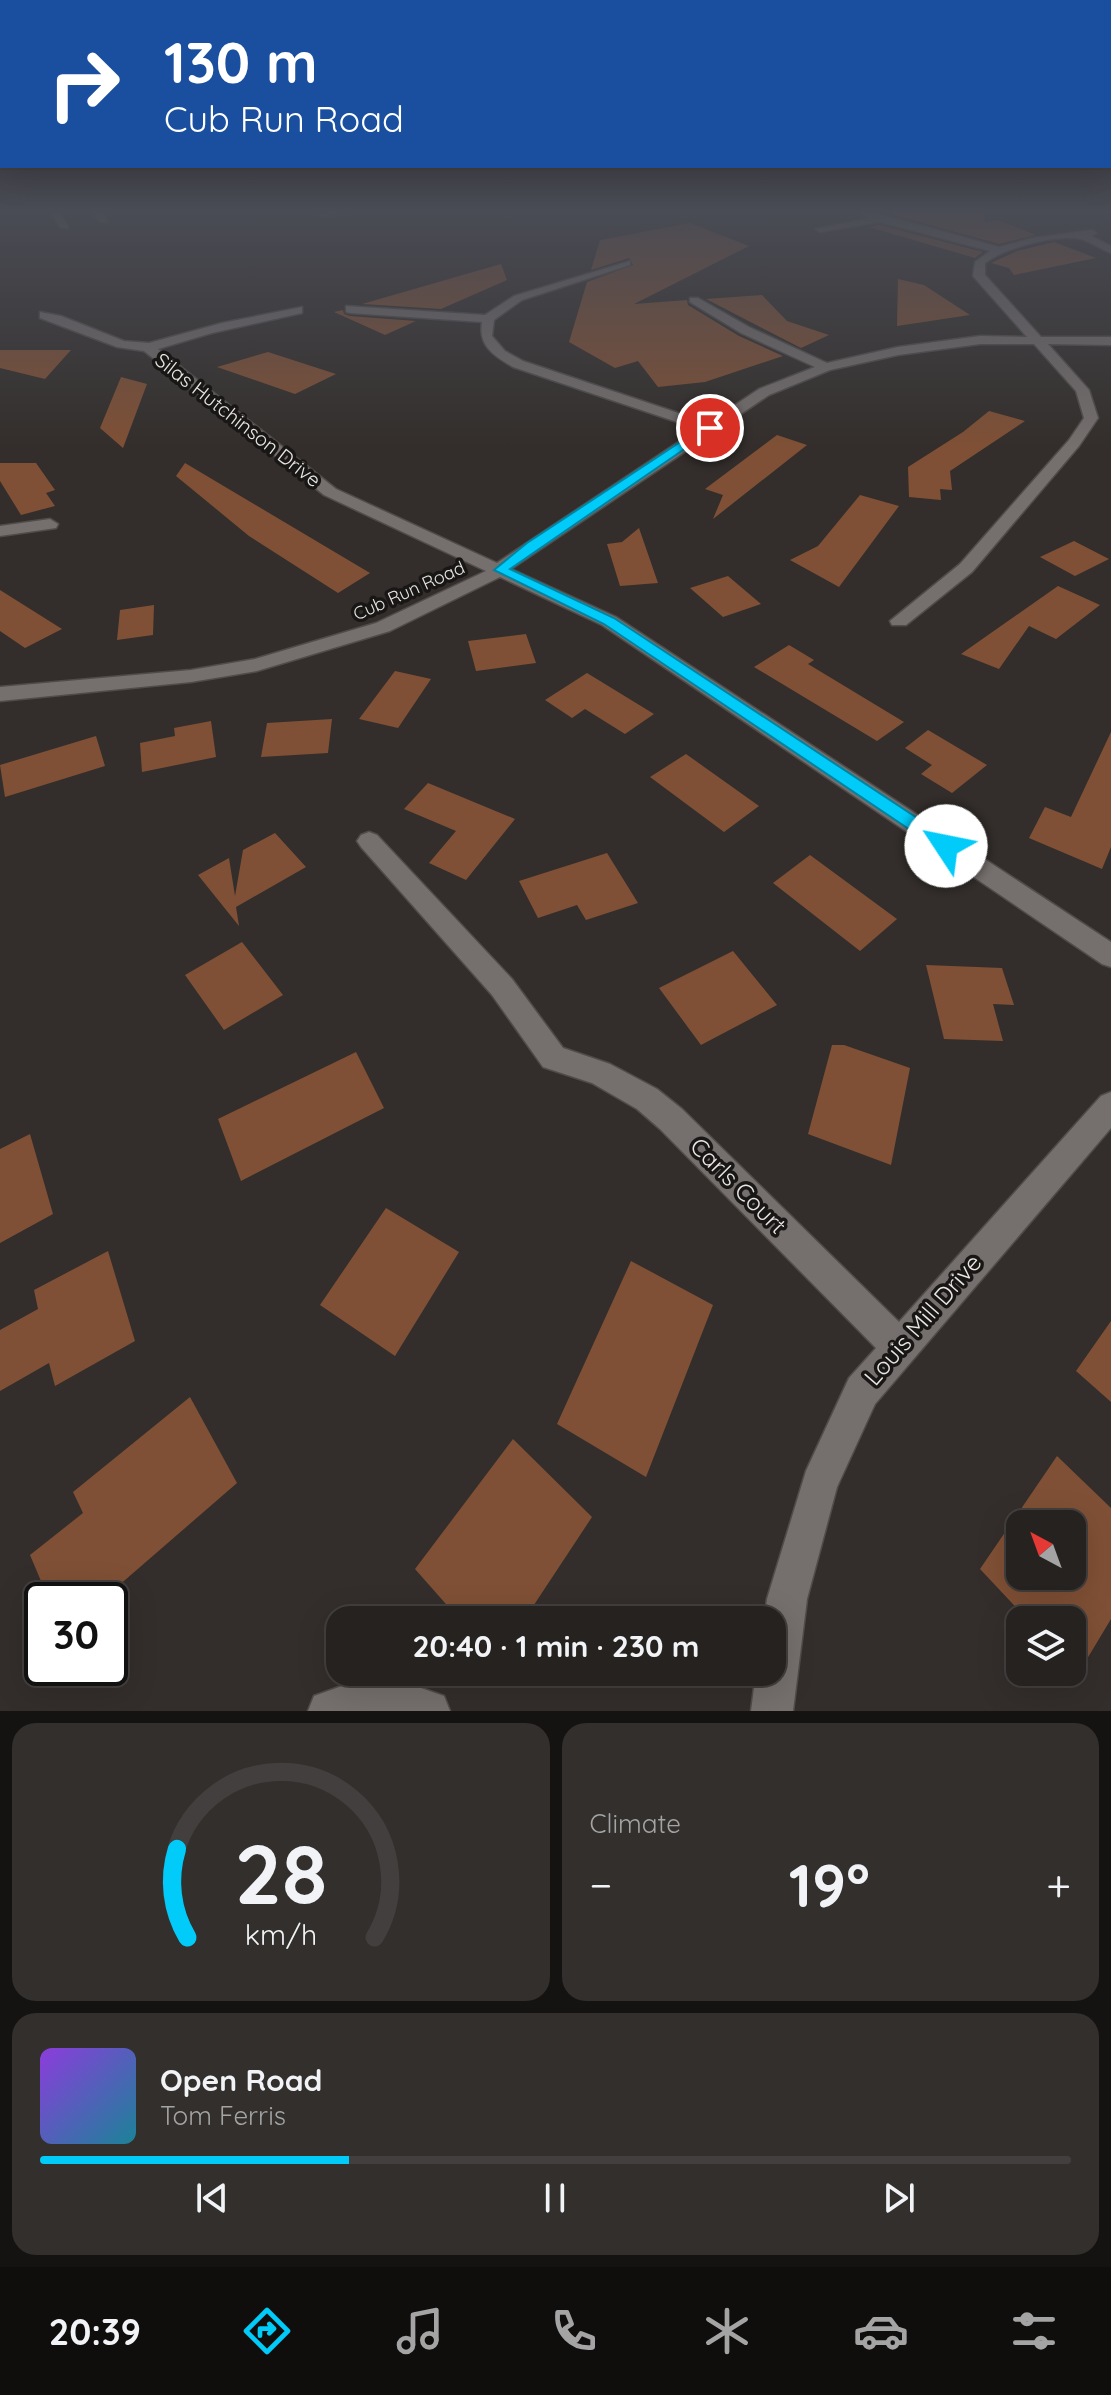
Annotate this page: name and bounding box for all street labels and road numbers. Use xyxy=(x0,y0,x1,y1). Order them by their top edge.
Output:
street label: Silas Hutchinson Drive xyxy=(150,347,326,492)
street label: Cub Run Road xyxy=(349,556,468,625)
street label: Carls Court xyxy=(684,1131,793,1240)
street label: Louis Mill Drive xyxy=(857,1248,987,1391)

